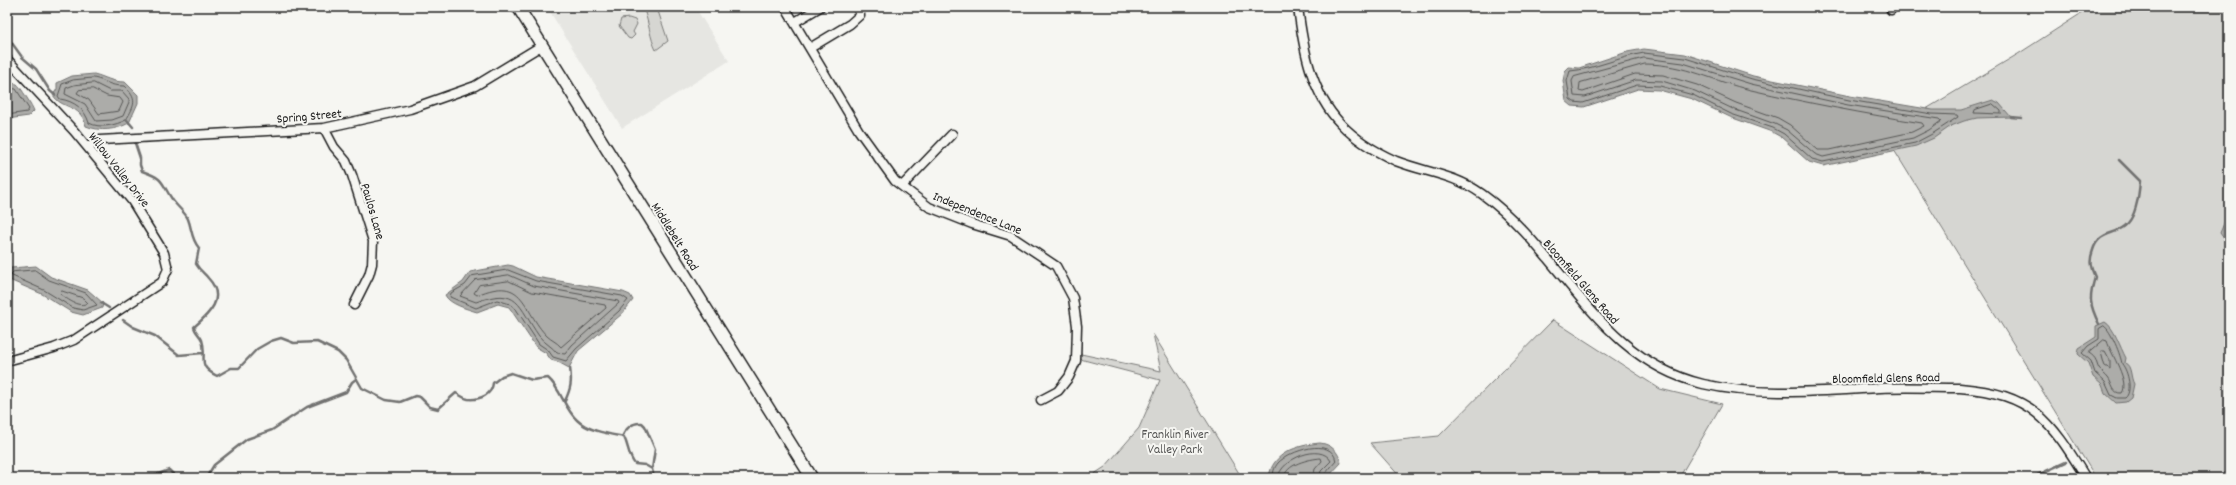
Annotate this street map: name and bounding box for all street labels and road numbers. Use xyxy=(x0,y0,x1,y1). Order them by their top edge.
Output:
street label: Spring Street xyxy=(276,105,343,130)
street label: Willow Valley Drive xyxy=(83,129,154,212)
street label: Paulos Lane xyxy=(354,181,389,242)
street label: Independence Lane xyxy=(930,188,1025,241)
street label: Middlebelt Road xyxy=(645,199,702,275)
street label: Bloomfield Glens Road xyxy=(1538,236,1623,330)
street label: Bloomfield Glens Road xyxy=(1832,369,1940,390)

